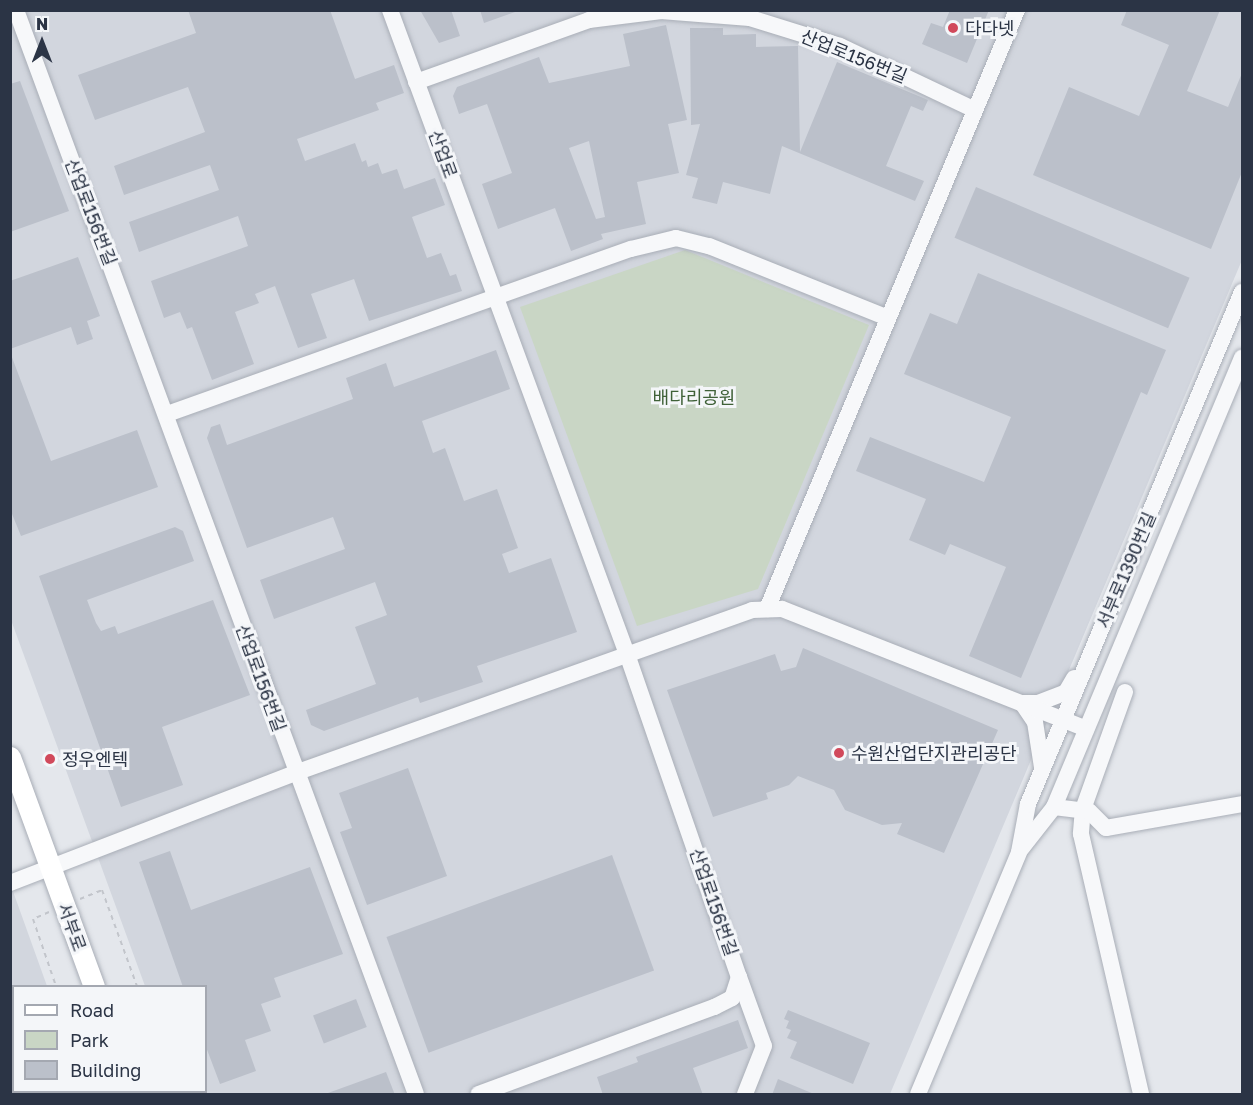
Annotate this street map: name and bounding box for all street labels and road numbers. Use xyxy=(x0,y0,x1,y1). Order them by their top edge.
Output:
street label: 산업로156번길 xyxy=(798,25,910,87)
street label: 산업로 xyxy=(424,127,462,181)
street label: 산업로156번길 xyxy=(61,155,121,269)
street label: 서부로1390번길 xyxy=(1092,509,1160,631)
street label: 산업로156번길 xyxy=(232,621,290,735)
street label: 산업로156번길 xyxy=(685,845,743,959)
street label: 서부로 xyxy=(53,900,91,954)

